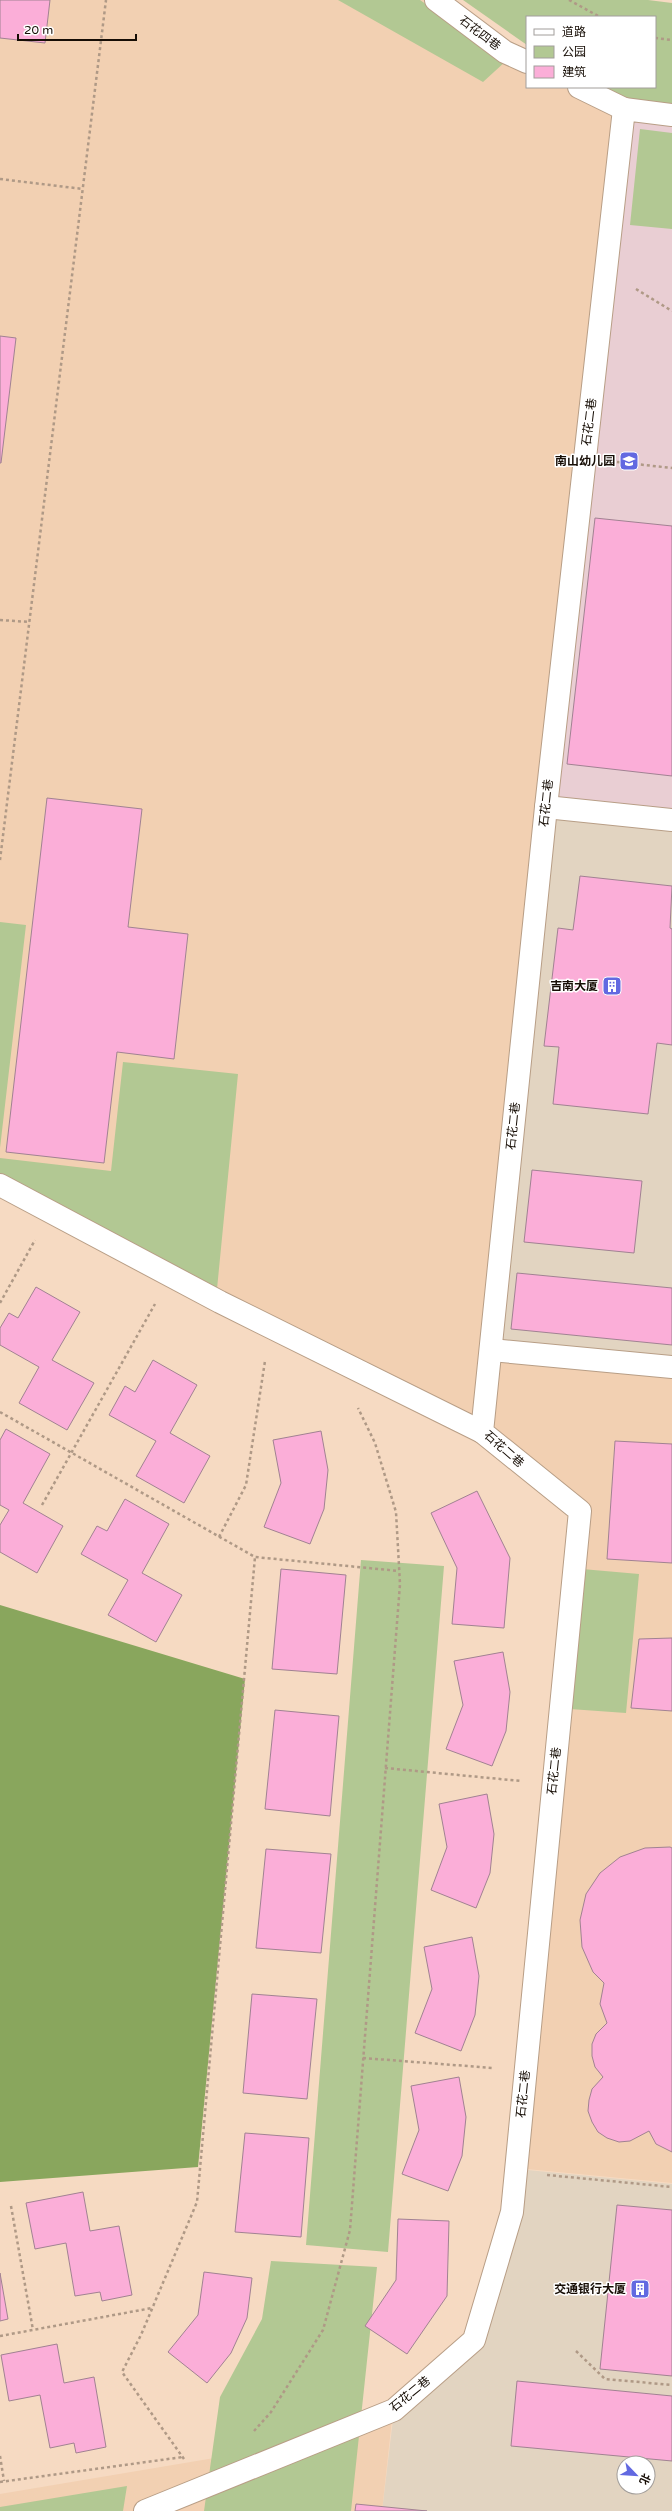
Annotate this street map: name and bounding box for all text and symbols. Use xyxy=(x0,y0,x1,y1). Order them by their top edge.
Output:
street label: 石花四巷 xyxy=(457,13,503,53)
scale bar xyxy=(18,16,136,42)
legend xyxy=(526,16,656,88)
text: 20 m xyxy=(24,23,53,37)
text: 道路 xyxy=(562,25,586,39)
text: 公园 xyxy=(562,45,586,59)
text: 建筑 xyxy=(562,65,586,79)
street label: 石花二巷 xyxy=(579,397,599,447)
school or university icon: 南山幼儿园 xyxy=(618,450,640,472)
place label: 南山幼儿园 xyxy=(555,454,615,468)
street label: 石花二巷 xyxy=(537,778,555,828)
building icon: 吉南大厦 xyxy=(601,975,623,997)
place label: 吉南大厦 xyxy=(550,979,598,993)
street label: 石花二巷 xyxy=(504,1101,522,1151)
street label: 石花二巷 xyxy=(481,1428,527,1470)
street label: 石花二巷 xyxy=(545,1746,563,1796)
street label: 石花二巷 xyxy=(514,2069,532,2119)
building icon: 交通银行大厦 xyxy=(629,2278,651,2300)
place label: 交通银行大厦 xyxy=(554,2282,626,2296)
street label: 石花二巷 xyxy=(387,2373,433,2415)
north arrow xyxy=(616,2455,656,2495)
text: 北 xyxy=(636,2471,653,2487)

